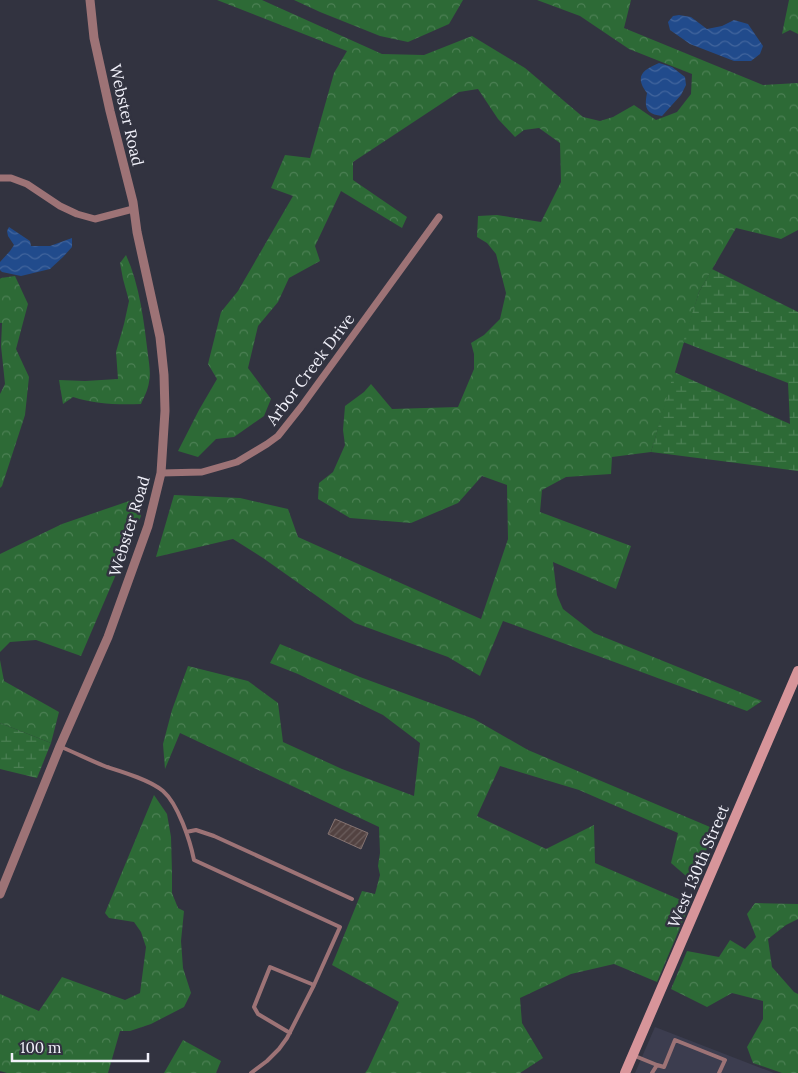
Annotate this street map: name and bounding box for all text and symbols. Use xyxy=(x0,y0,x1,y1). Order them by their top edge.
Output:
street label: Webster Road xyxy=(106,62,149,168)
street label: Arbor Creek Drive xyxy=(261,309,359,430)
street label: Webster Road xyxy=(104,473,154,579)
street label: West 130th Street xyxy=(663,801,733,931)
scale bar xyxy=(12,1030,149,1062)
text: 100 m xyxy=(20,1038,61,1057)

